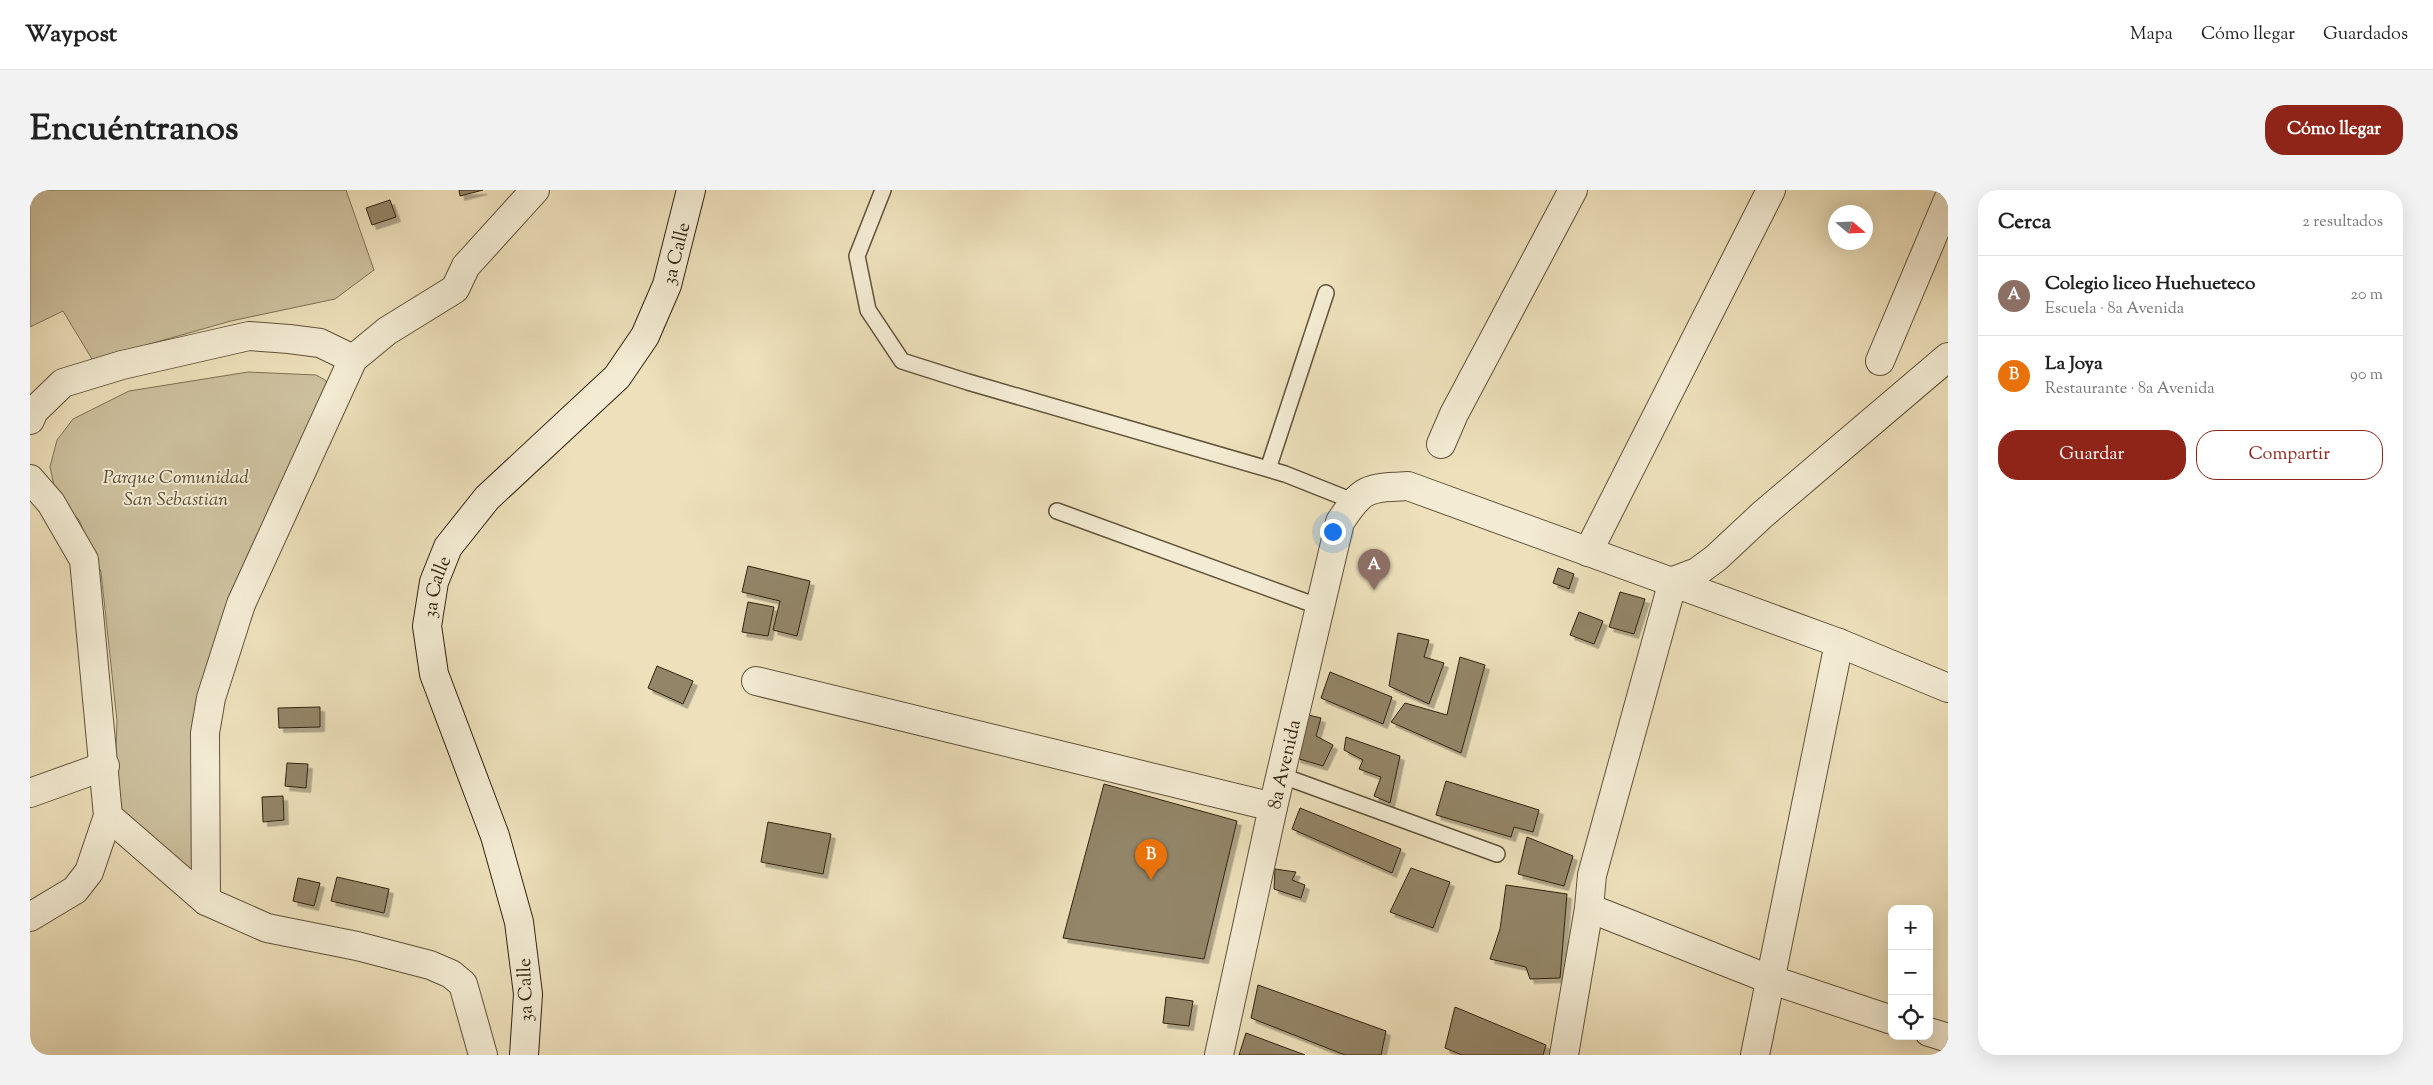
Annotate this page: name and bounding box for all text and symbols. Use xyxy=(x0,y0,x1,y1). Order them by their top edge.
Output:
text: Waypost xyxy=(25,18,117,52)
text: Mapa xyxy=(2130,22,2173,48)
text: Cómo llegar xyxy=(2201,22,2295,48)
text: Guardados xyxy=(2323,22,2408,48)
text: Encuéntranos xyxy=(30,105,239,156)
button: Cómo llegar xyxy=(2265,105,2403,155)
north arrow xyxy=(1828,205,1873,250)
text: Cerca xyxy=(1998,208,2051,238)
text: 2 resultados xyxy=(2302,211,2383,234)
street label: 3a Calle xyxy=(657,220,698,288)
text: Colegio liceo Huehueteco xyxy=(2045,271,2255,298)
text: A xyxy=(2008,284,2021,307)
text: 20 m xyxy=(2350,284,2383,307)
text: Escuela · 8a Avenida xyxy=(2045,298,2184,321)
text: La Joya xyxy=(2045,351,2103,378)
text: B xyxy=(2009,364,2019,387)
text: 90 m xyxy=(2350,364,2383,387)
text: Restaurante · 8a Avenida xyxy=(2045,378,2215,401)
button: Guardar xyxy=(1998,430,2186,480)
button: Compartir xyxy=(2196,430,2383,480)
park label: Parque Comunidad San Sebastian xyxy=(103,465,250,514)
your location xyxy=(1320,519,1346,545)
pin: A xyxy=(1358,549,1390,590)
street label: 3a Calle xyxy=(417,552,459,620)
street label: 8a Avenida xyxy=(1262,717,1309,812)
pin: B xyxy=(1135,839,1167,880)
map controls xyxy=(1888,905,1933,1040)
button: + xyxy=(1888,905,1933,950)
button: − xyxy=(1888,950,1933,995)
street label: 3a Calle xyxy=(512,958,541,1022)
button: locate xyxy=(1888,995,1933,1040)

